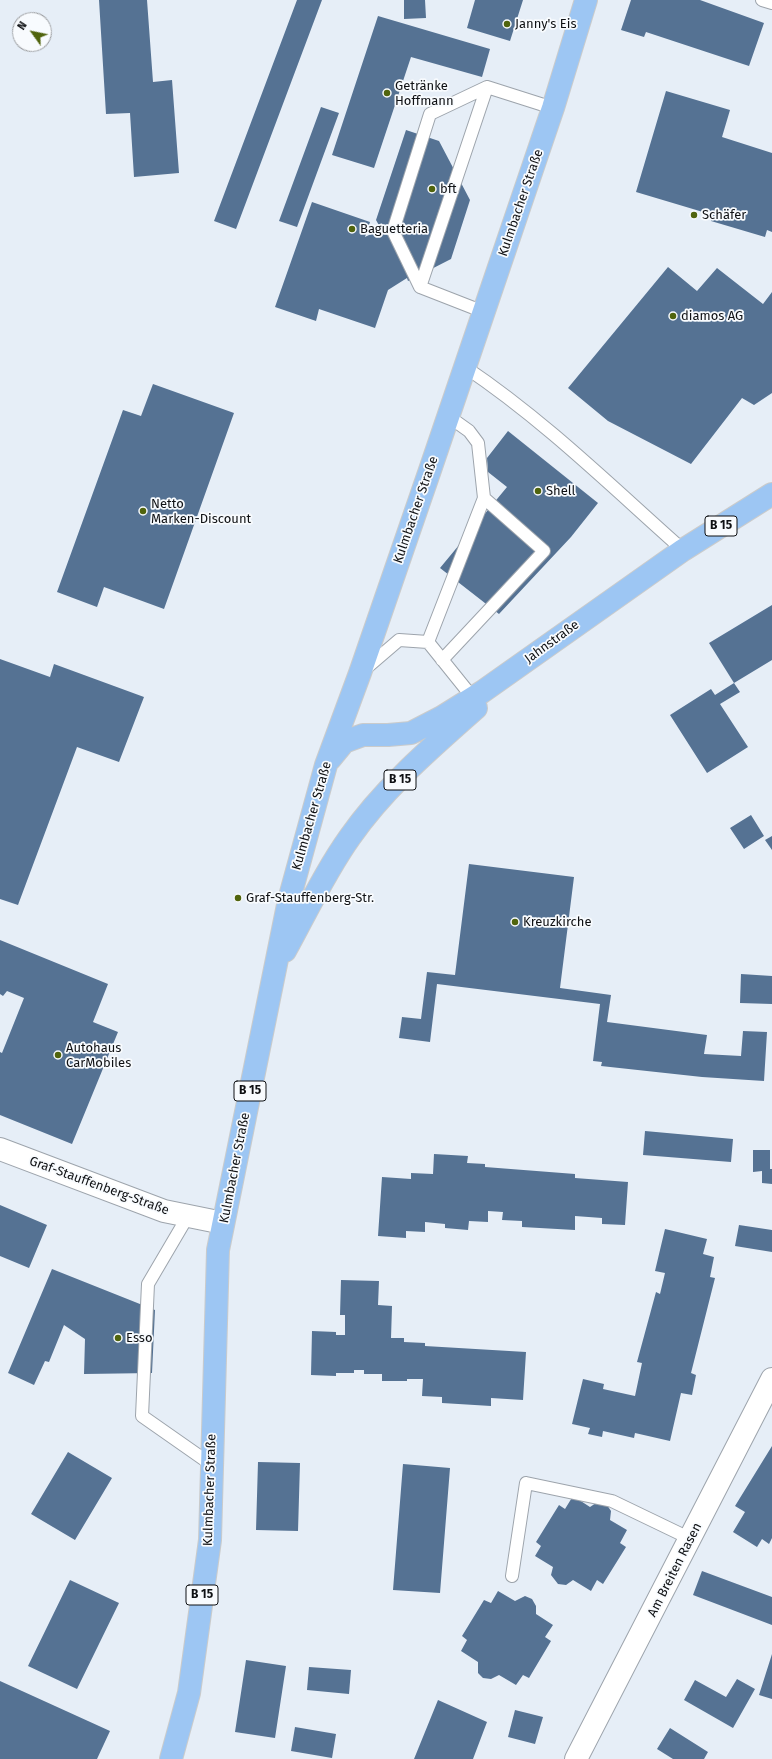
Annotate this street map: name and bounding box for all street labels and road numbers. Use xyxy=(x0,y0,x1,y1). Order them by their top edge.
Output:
street label: Kulmbacher Straße xyxy=(495,147,547,259)
street label: Kulmbacher Straße xyxy=(390,454,442,566)
road number: B 15 xyxy=(705,516,737,536)
street label: Jahnstraße xyxy=(522,617,582,667)
street label: Kulmbacher Straße xyxy=(289,760,335,872)
road number: B 15 xyxy=(384,770,416,790)
road number: B 15 xyxy=(234,1081,266,1101)
street label: Kulmbacher Straße xyxy=(217,1111,253,1225)
street label: Graf-Stauffenberg-Straße xyxy=(27,1153,171,1219)
street label: Kulmbacher Straße xyxy=(200,1434,220,1546)
street label: Am Breiten Rasen xyxy=(645,1520,705,1620)
road number: B 15 xyxy=(186,1585,218,1605)

